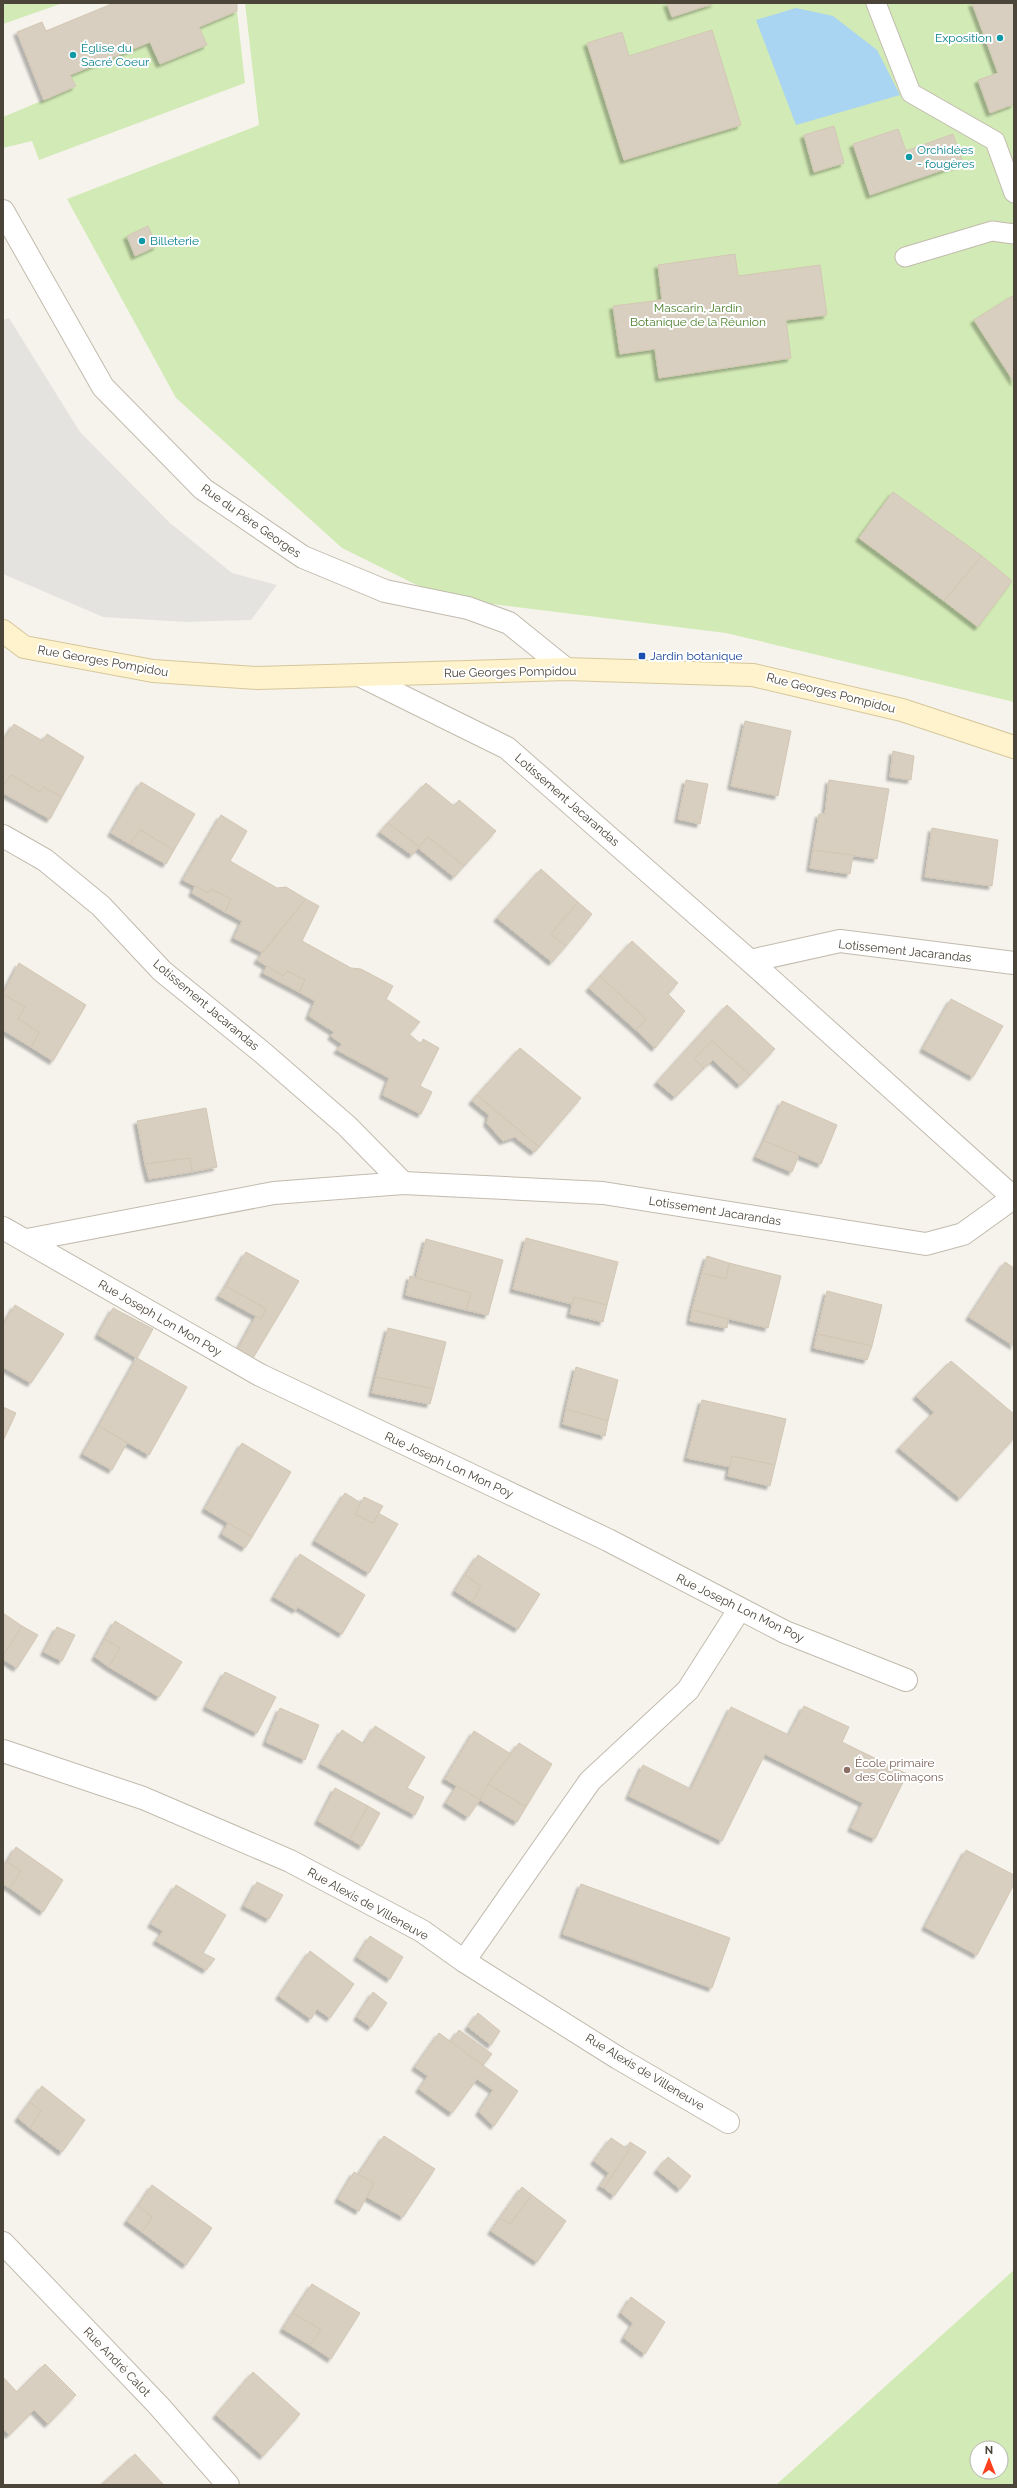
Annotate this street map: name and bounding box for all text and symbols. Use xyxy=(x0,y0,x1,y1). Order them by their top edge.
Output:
place label: Exposition xyxy=(935,31,992,45)
marker: Exposition xyxy=(995,33,1005,43)
place label: Église du Sacré Coeur xyxy=(81,41,150,69)
marker: Église du Sacré Coeur xyxy=(68,50,78,60)
place label: Orchidées - fougères xyxy=(917,143,975,171)
marker: Orchidées - fougères xyxy=(904,152,914,162)
place label: Billeterie xyxy=(150,234,199,248)
marker: Billeterie xyxy=(137,236,147,246)
park label: Mascarin, Jardin Botanique de la Réunion xyxy=(630,301,766,329)
street label: Rue du Père Georges xyxy=(199,481,304,561)
street label: Rue Georges Pompidou xyxy=(37,643,169,679)
place label: Jardin botanique xyxy=(650,649,743,663)
marker: Jardin botanique xyxy=(637,651,647,661)
street label: Rue Georges Pompidou xyxy=(444,664,576,680)
street label: Rue Georges Pompidou xyxy=(765,670,897,716)
street label: Lotissement Jacarandas xyxy=(512,751,622,849)
street label: Lotissement Jacarandas xyxy=(838,937,972,965)
street label: Lotissement Jacarandas xyxy=(150,957,262,1053)
street label: Lotissement Jacarandas xyxy=(648,1194,782,1228)
street label: Rue Joseph Lon Mon Poy xyxy=(96,1277,225,1359)
street label: Rue Joseph Lon Mon Poy xyxy=(383,1429,516,1501)
street label: Rue Joseph Lon Mon Poy xyxy=(674,1571,807,1645)
place label: École primaire des Colimaçons xyxy=(855,1756,944,1784)
marker: École primaire des Colimaçons xyxy=(842,1765,852,1775)
street label: Rue Alexis de Villeneuve xyxy=(305,1865,431,1943)
street label: Rue Alexis de Villeneuve xyxy=(583,2031,707,2113)
street label: Rue André Calot xyxy=(81,2325,153,2399)
north arrow xyxy=(969,2440,1009,2480)
text: N xyxy=(985,2444,993,2457)

